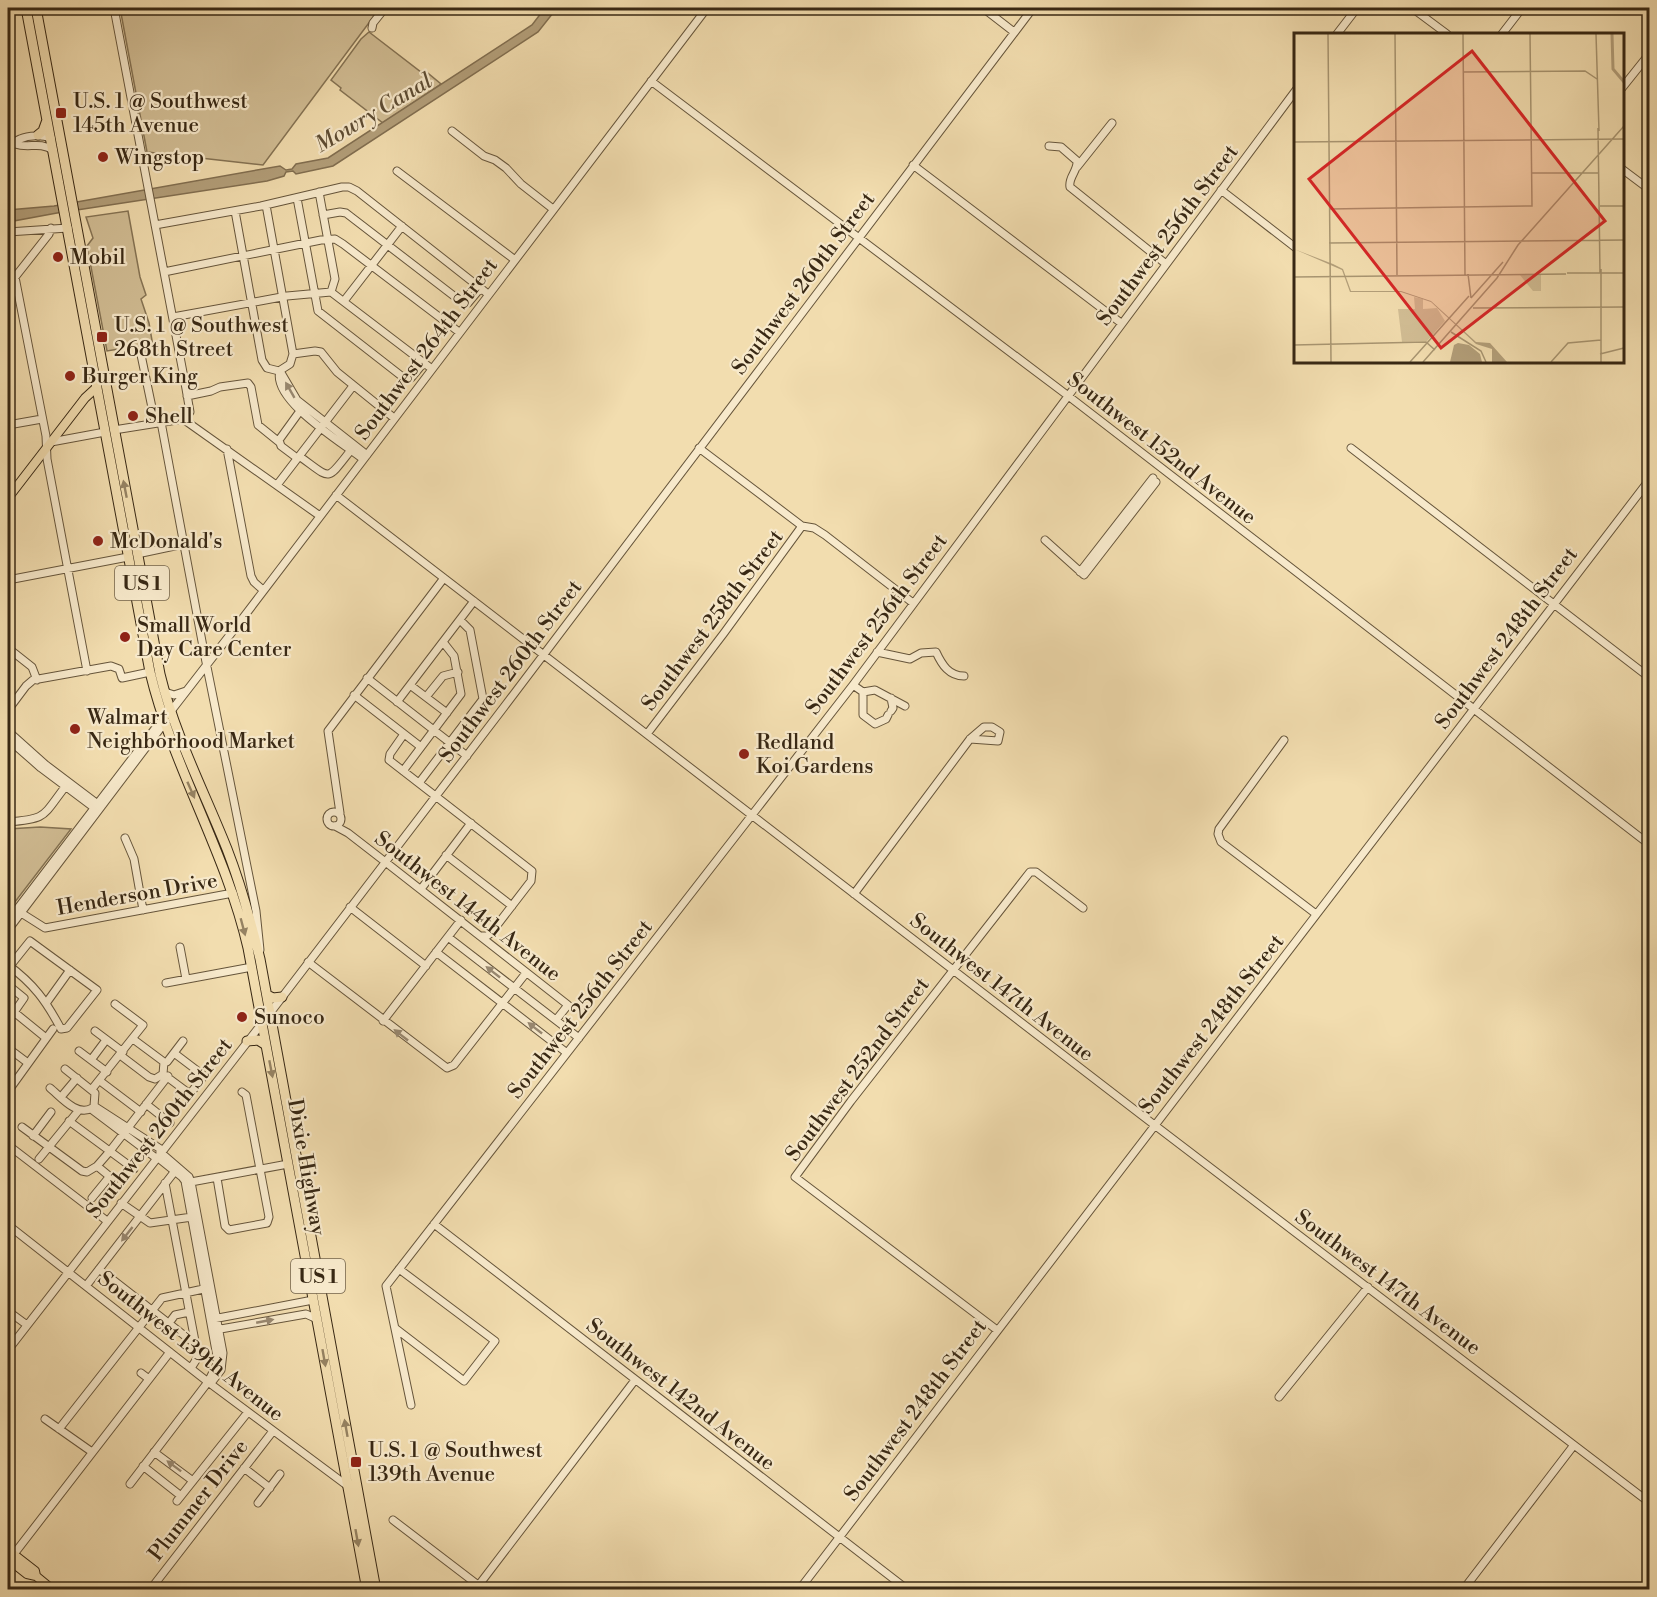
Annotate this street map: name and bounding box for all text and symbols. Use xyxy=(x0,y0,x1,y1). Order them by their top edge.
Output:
inset map xyxy=(1294,33,1624,363)
water label: Mowry Canal xyxy=(310,68,437,159)
place label: U.S. 1 @ Southwest 145th Avenue xyxy=(73,89,248,139)
marker: U.S. 1 @ Southwest 145th Avenue xyxy=(54,106,68,120)
street label: Southwest 256th Street xyxy=(1091,140,1245,331)
place label: Wingstop xyxy=(114,145,204,171)
marker: Wingstop xyxy=(96,150,110,164)
street label: Southwest 260th Street xyxy=(727,187,881,380)
place label: Mobil xyxy=(70,245,125,271)
marker: Mobil xyxy=(51,250,65,264)
street label: Southwest 264th Street xyxy=(350,253,504,446)
place label: U.S. 1 @ Southwest 268th Street xyxy=(114,313,289,363)
marker: U.S. 1 @ Southwest 268th Street xyxy=(95,330,109,344)
place label: Burger King xyxy=(81,364,198,390)
street label: Southwest 152nd Avenue xyxy=(1062,367,1261,531)
marker: Burger King xyxy=(63,369,77,383)
one-way arrow xyxy=(285,382,296,398)
place label: Shell xyxy=(145,404,193,430)
marker: Shell xyxy=(126,409,140,423)
one-way arrow xyxy=(120,479,129,498)
street label: Southwest 258th Street xyxy=(636,524,790,716)
place label: McDonald's xyxy=(110,529,222,555)
street label: Southwest 256th Street xyxy=(800,529,954,720)
marker: McDonald's xyxy=(91,534,105,548)
street label: Southwest 248th Street xyxy=(1430,542,1584,735)
road number: US 1 xyxy=(115,566,169,600)
street label: Southwest 260th Street xyxy=(434,575,588,768)
place label: Small World Day Care Center xyxy=(137,613,292,663)
marker: Small World Day Care Center xyxy=(118,630,132,644)
place label: Walmart Neighborhood Market xyxy=(86,705,296,755)
marker: Walmart Neighborhood Market xyxy=(68,722,82,736)
place label: Redland Koi Gardens xyxy=(756,730,873,780)
marker: Redland Koi Gardens xyxy=(737,747,751,761)
one-way arrow xyxy=(186,782,196,800)
street label: Southwest 144th Avenue xyxy=(369,826,566,988)
street label: Henderson Drive xyxy=(55,868,220,922)
street label: Southwest 147th Avenue xyxy=(904,908,1099,1068)
street label: Southwest 256th Street xyxy=(503,915,659,1104)
one-way arrow xyxy=(239,919,248,937)
street label: Southwest 248th Street xyxy=(1133,929,1290,1120)
one-way arrow xyxy=(485,965,501,978)
street label: Southwest 252nd Street xyxy=(780,972,936,1167)
place label: Sunoco xyxy=(254,1005,325,1031)
marker: Sunoco xyxy=(235,1010,249,1024)
one-way arrow xyxy=(527,1023,542,1035)
one-way arrow xyxy=(394,1029,410,1041)
street label: Southwest 260th Street xyxy=(81,1033,239,1224)
one-way arrow xyxy=(267,1060,276,1079)
street label: Dixie Highway xyxy=(281,1097,331,1238)
street label: Southwest 147th Avenue xyxy=(1289,1204,1486,1361)
one-way arrow xyxy=(121,1226,133,1241)
road number: US 1 xyxy=(291,1259,345,1293)
street label: Southwest 139th Avenue xyxy=(92,1266,289,1428)
street label: Southwest 142nd Avenue xyxy=(581,1313,780,1477)
street label: Southwest 248th Street xyxy=(839,1314,993,1507)
one-way arrow xyxy=(256,1316,275,1325)
one-way arrow xyxy=(320,1349,329,1368)
one-way arrow xyxy=(341,1418,350,1437)
street label: Plummer Drive xyxy=(143,1435,254,1566)
place label: U.S. 1 @ Southwest 139th Avenue xyxy=(368,1438,543,1488)
marker: U.S. 1 @ Southwest 139th Avenue xyxy=(349,1455,363,1469)
one-way arrow xyxy=(166,1460,182,1472)
one-way arrow xyxy=(353,1529,362,1548)

